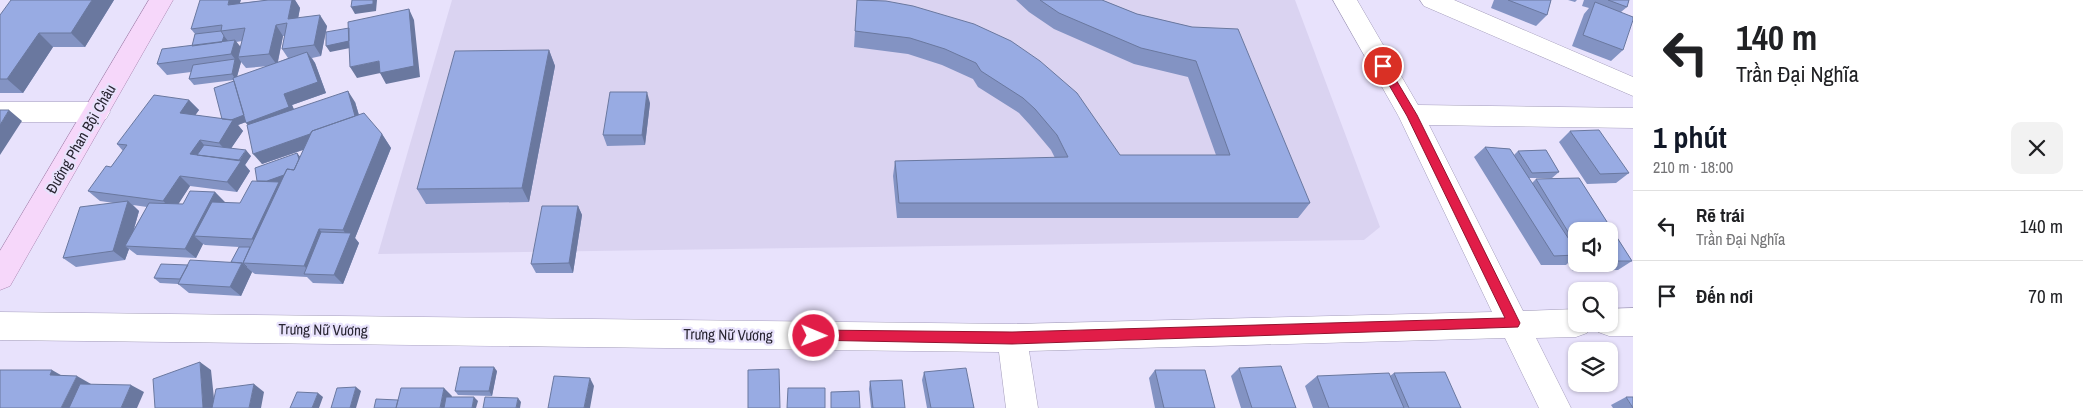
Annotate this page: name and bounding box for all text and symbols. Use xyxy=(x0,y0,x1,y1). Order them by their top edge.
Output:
text: 140 m xyxy=(1736,14,1817,61)
icon: left xyxy=(1653,20,1718,85)
pin xyxy=(1362,45,1404,87)
icon: arrive xyxy=(1369,52,1397,80)
text: Trần Đại Nghĩa xyxy=(1736,59,1859,89)
street label: Đường Phan Bội Châu xyxy=(41,80,120,197)
text: 1 phút xyxy=(1653,117,1727,157)
button: close xyxy=(2011,122,2063,174)
text: 210 m · 18:00 xyxy=(1653,156,1733,178)
text: Rẽ trái xyxy=(1696,202,1745,228)
icon: left xyxy=(1653,212,1681,240)
text: 140 m xyxy=(2020,213,2063,239)
map controls xyxy=(1568,222,1618,392)
button: sound xyxy=(1568,222,1618,272)
text: Trần Đại Nghĩa xyxy=(1696,228,1785,250)
button: search xyxy=(1568,282,1618,332)
icon: arrive xyxy=(1653,282,1681,310)
text: Đến nơi xyxy=(1696,283,1753,309)
text: 70 m xyxy=(2028,283,2063,309)
position arrow xyxy=(787,309,839,361)
street label: Trưng Nữ Vương xyxy=(278,318,368,341)
street label: Trưng Nữ Vương xyxy=(683,323,773,346)
button: layers xyxy=(1568,342,1618,392)

